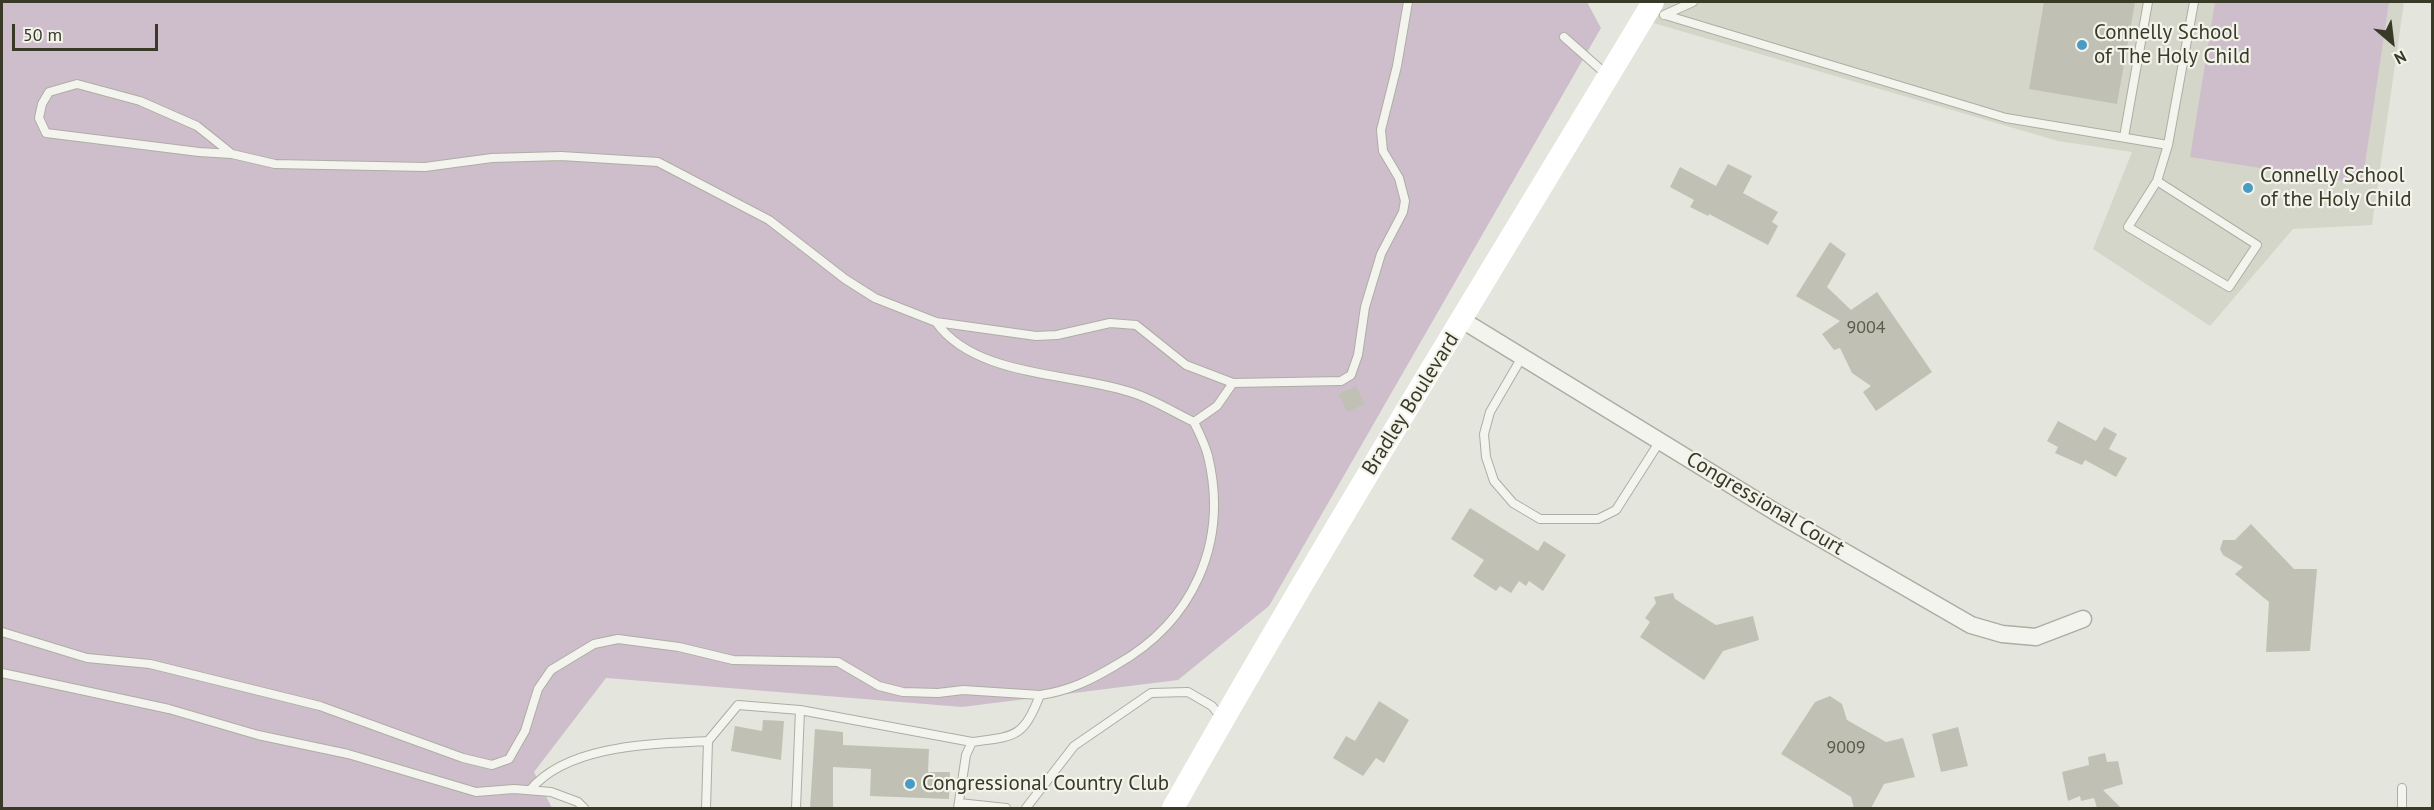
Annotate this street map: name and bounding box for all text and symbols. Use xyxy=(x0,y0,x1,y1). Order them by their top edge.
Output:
scale bar xyxy=(15,12,160,50)
north arrow xyxy=(2362,12,2422,72)
place label: Connelly School of The Holy Child xyxy=(2094,20,2250,70)
text: 50 m xyxy=(23,23,62,46)
marker: Connelly School of The Holy Child xyxy=(2075,38,2089,52)
text: N xyxy=(2391,47,2410,69)
place label: Connelly School of the Holy Child xyxy=(2260,163,2412,213)
marker: Connelly School of the Holy Child xyxy=(2241,181,2255,195)
house number: 9004 xyxy=(1846,317,1886,339)
street label: Bradley Boulevard xyxy=(1357,328,1465,480)
street label: Congressional Court xyxy=(1681,447,1849,561)
house number: 9009 xyxy=(1826,737,1866,759)
place label: Congressional Country Club xyxy=(922,771,1169,797)
marker: Congressional Country Club xyxy=(903,777,917,791)

